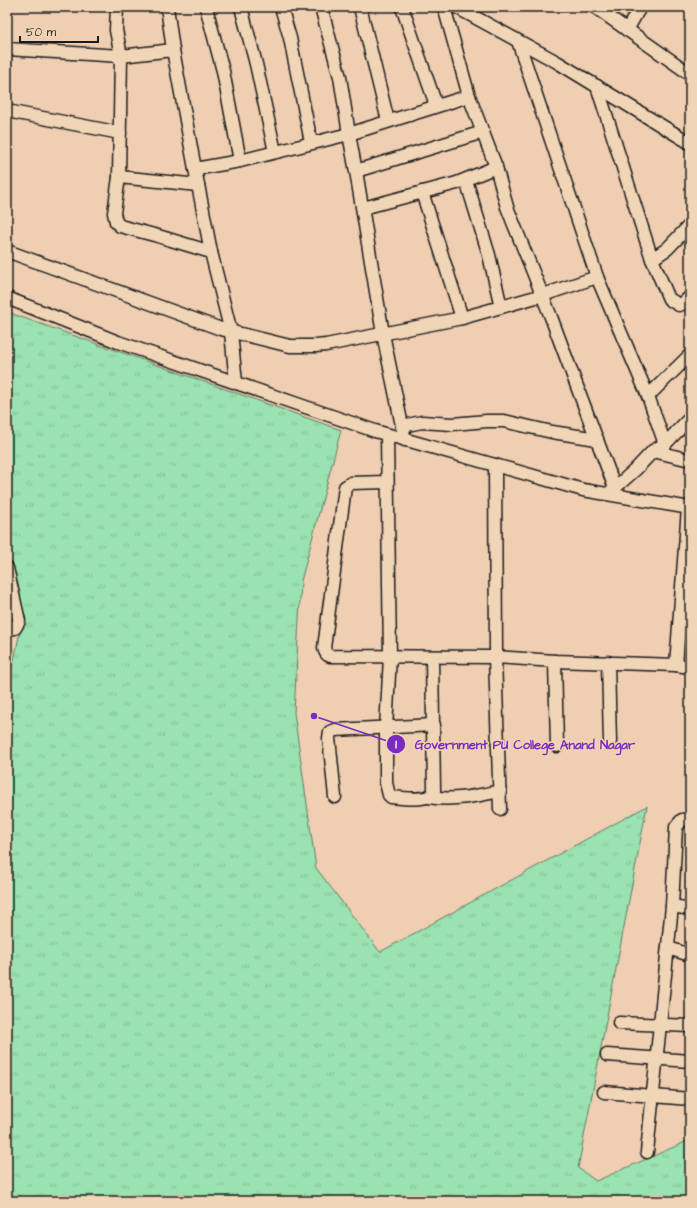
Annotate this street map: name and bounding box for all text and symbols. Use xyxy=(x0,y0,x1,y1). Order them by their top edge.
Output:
scale bar xyxy=(20,18,98,44)
text: 50 m xyxy=(26,24,57,41)
callout: Government PU College Anand Nagar xyxy=(386,732,643,757)
text: 1 xyxy=(395,736,397,753)
text: Government PU College Anand Nagar xyxy=(415,736,636,756)

